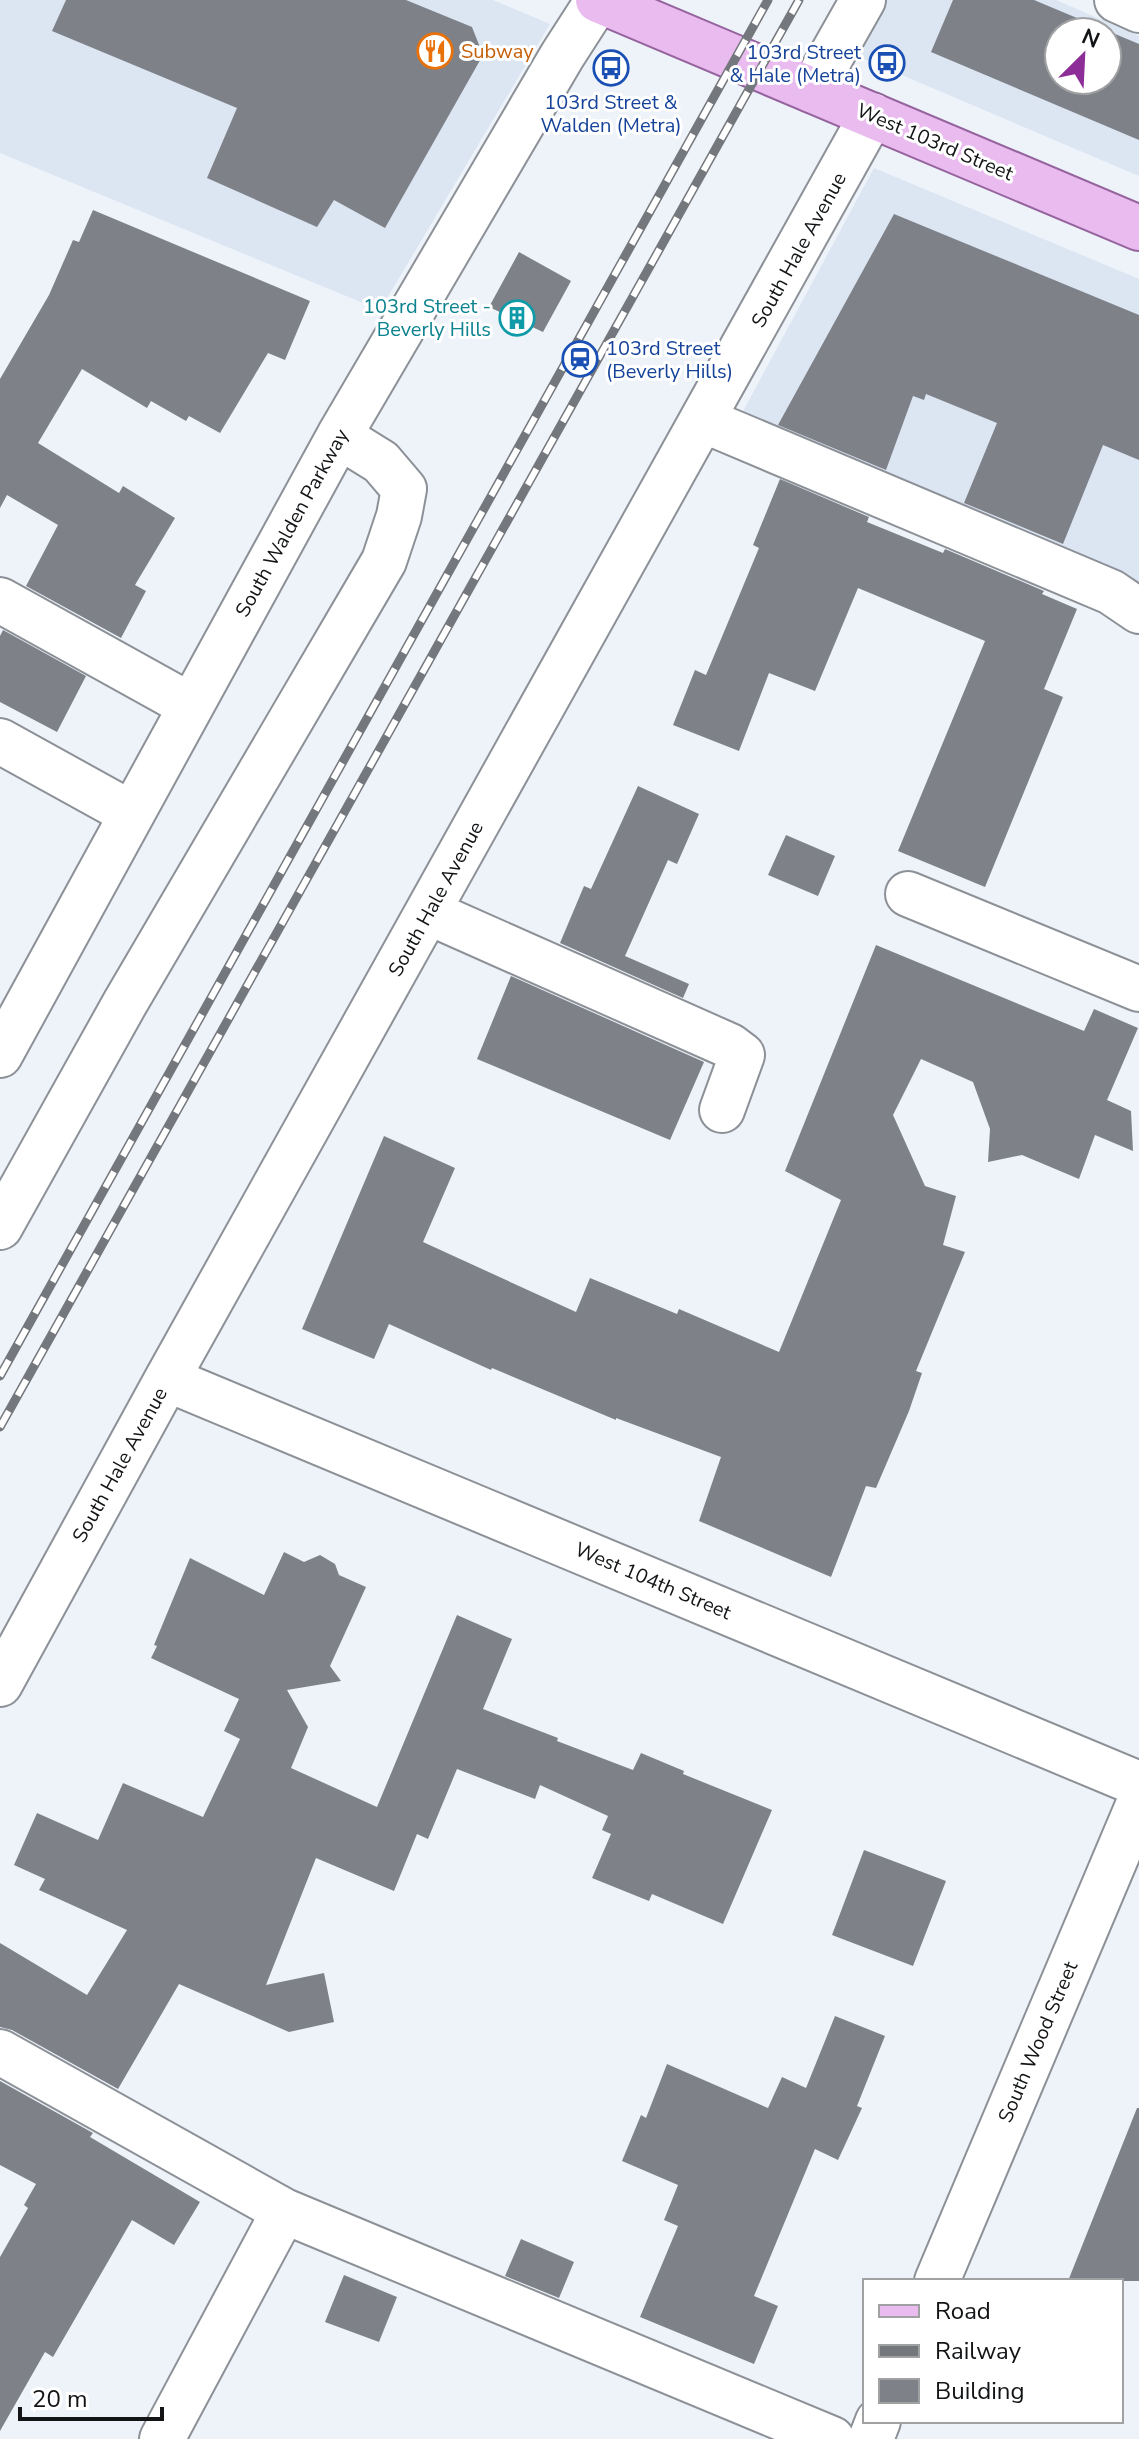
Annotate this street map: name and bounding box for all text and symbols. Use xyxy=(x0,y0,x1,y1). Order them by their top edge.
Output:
north arrow xyxy=(1043,16,1123,96)
text: N xyxy=(1077,22,1104,56)
restaurant icon: Subway xyxy=(416,32,454,70)
place label: Subway xyxy=(461,38,534,65)
place label: 103rd Street & Hale (Metra) xyxy=(730,39,862,89)
bus stop icon: 103rd Street & Hale (Metra) xyxy=(868,44,906,82)
bus stop icon: 103rd Street & Walden (Metra) xyxy=(592,49,630,87)
place label: 103rd Street & Walden (Metra) xyxy=(540,89,682,139)
street label: West 103rd Street xyxy=(853,97,1018,188)
street label: South Hale Avenue xyxy=(745,168,853,332)
place label: 103rd Street - Beverly Hills xyxy=(363,293,491,343)
building icon: 103rd Street - Beverly Hills xyxy=(498,299,536,337)
place label: 103rd Street (Beverly Hills) xyxy=(606,335,733,385)
station icon: 103rd Street (Beverly Hills) xyxy=(561,340,599,378)
street label: South Walden Parkway xyxy=(229,423,355,622)
street label: South Hale Avenue xyxy=(382,817,490,981)
street label: South Hale Avenue xyxy=(66,1383,174,1547)
street label: West 104th Street xyxy=(571,1536,736,1626)
street label: South Wood Street xyxy=(992,1956,1085,2127)
legend xyxy=(863,2279,1123,2423)
text: Road xyxy=(935,2295,991,2327)
text: Railway xyxy=(935,2335,1022,2367)
scale bar xyxy=(20,2371,162,2421)
text: Building xyxy=(935,2375,1025,2407)
text: 20 m xyxy=(32,2383,88,2415)

